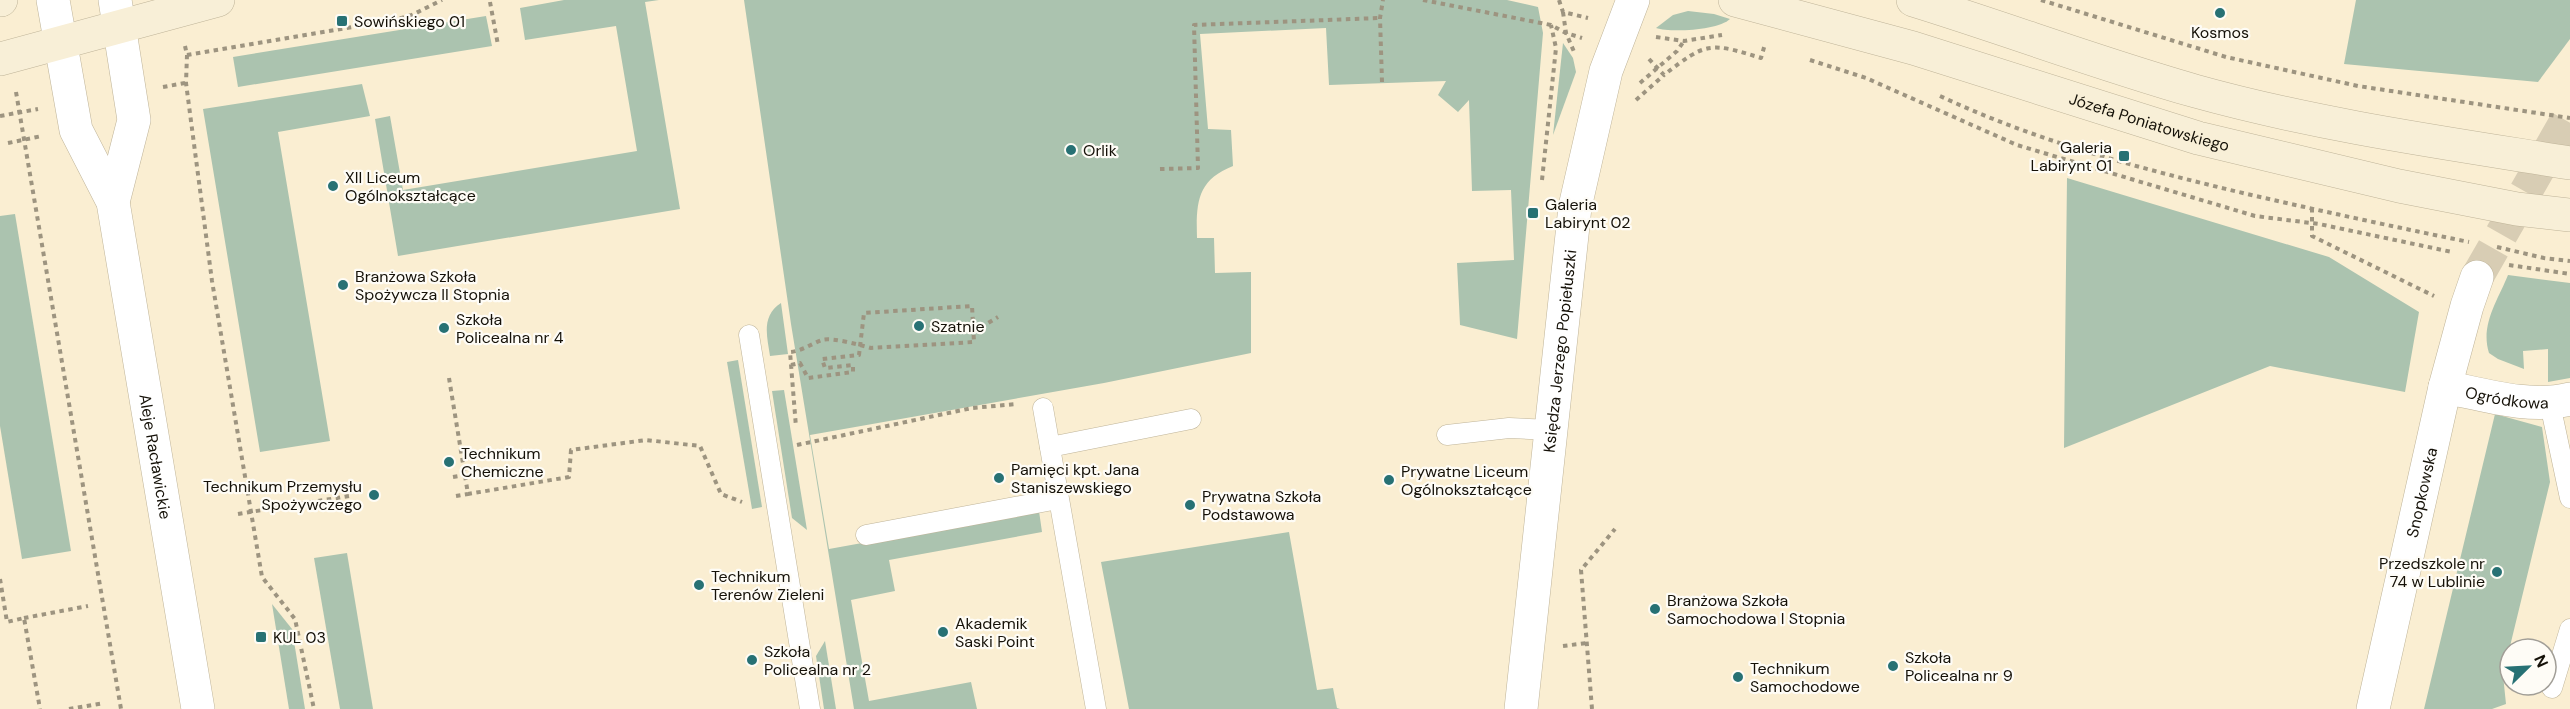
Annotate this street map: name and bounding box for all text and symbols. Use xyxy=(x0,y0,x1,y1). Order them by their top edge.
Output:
marker: Kosmos xyxy=(2213,6,2227,20)
place label: Sowińskiego 01 xyxy=(354,11,465,32)
marker: Sowińskiego 01 xyxy=(335,14,349,28)
place label: Kosmos xyxy=(2191,22,2249,43)
street label: Józefa Poniatowskiego xyxy=(2066,88,2231,156)
place label: Galeria Labirynt 01 xyxy=(2031,137,2112,176)
place label: Orlik xyxy=(1083,140,1117,161)
marker: Orlik xyxy=(1064,143,1078,157)
marker: Galeria Labirynt 01 xyxy=(2117,149,2131,163)
place label: XII Liceum Ogólnokształcące xyxy=(345,167,476,206)
marker: XII Liceum Ogólnokształcące xyxy=(326,179,340,193)
place label: Galeria Labirynt 02 xyxy=(1545,194,1631,233)
marker: Galeria Labirynt 02 xyxy=(1526,206,1540,220)
street label: Księdza Jerzego Popiełuszki xyxy=(1539,249,1581,454)
place label: Branżowa Szkoła Spożywcza II Stopnia xyxy=(355,266,510,305)
marker: Branżowa Szkoła Spożywcza II Stopnia xyxy=(336,278,350,292)
place label: Szkoła Policealna nr 4 xyxy=(456,309,564,348)
place label: Szatnie xyxy=(931,316,984,337)
marker: Szatnie xyxy=(912,319,926,333)
marker: Szkoła Policealna nr 4 xyxy=(437,321,451,335)
street label: Ogródkowa xyxy=(2463,382,2549,414)
street label: Aleje Racławickie xyxy=(134,392,176,521)
place label: Technikum Chemiczne xyxy=(461,443,544,482)
street label: Snopkowska xyxy=(2402,445,2442,539)
marker: Technikum Chemiczne xyxy=(442,455,456,469)
place label: Pamięci kpt. Jana Staniszewskiego xyxy=(1011,459,1139,498)
place label: Prywatne Liceum Ogólnokształcące xyxy=(1401,461,1532,500)
marker: Pamięci kpt. Jana Staniszewskiego xyxy=(992,471,1006,485)
marker: Prywatne Liceum Ogólnokształcące xyxy=(1382,473,1396,487)
place label: Technikum Przemysłu Spożywczego xyxy=(203,476,362,515)
place label: Prywatna Szkoła Podstawowa xyxy=(1202,486,1321,525)
marker: Technikum Przemysłu Spożywczego xyxy=(367,488,381,502)
marker: Prywatna Szkoła Podstawowa xyxy=(1183,498,1197,512)
place label: Przedszkole nr 74 w Lublinie xyxy=(2379,553,2485,592)
marker: Przedszkole nr 74 w Lublinie xyxy=(2490,565,2504,579)
place label: Technikum Terenów Zieleni xyxy=(711,566,824,605)
marker: Technikum Terenów Zieleni xyxy=(692,578,706,592)
place label: Branżowa Szkoła Samochodowa I Stopnia xyxy=(1667,590,1845,629)
marker: Branżowa Szkoła Samochodowa I Stopnia xyxy=(1648,602,1662,616)
place label: Akademik Saski Point xyxy=(955,613,1035,652)
marker: Akademik Saski Point xyxy=(936,625,950,639)
place label: KUL 03 xyxy=(273,627,326,648)
marker: KUL 03 xyxy=(254,630,268,644)
north arrow xyxy=(2498,637,2558,697)
place label: Szkoła Policealna nr 2 xyxy=(764,641,871,680)
place label: Szkoła Policealna nr 9 xyxy=(1905,647,2013,686)
text: N xyxy=(2529,652,2553,671)
marker: Szkoła Policealna nr 2 xyxy=(745,653,759,667)
place label: Technikum Samochodowe xyxy=(1750,658,1860,697)
marker: Szkoła Policealna nr 9 xyxy=(1886,659,1900,673)
marker: Technikum Samochodowe xyxy=(1731,670,1745,684)

